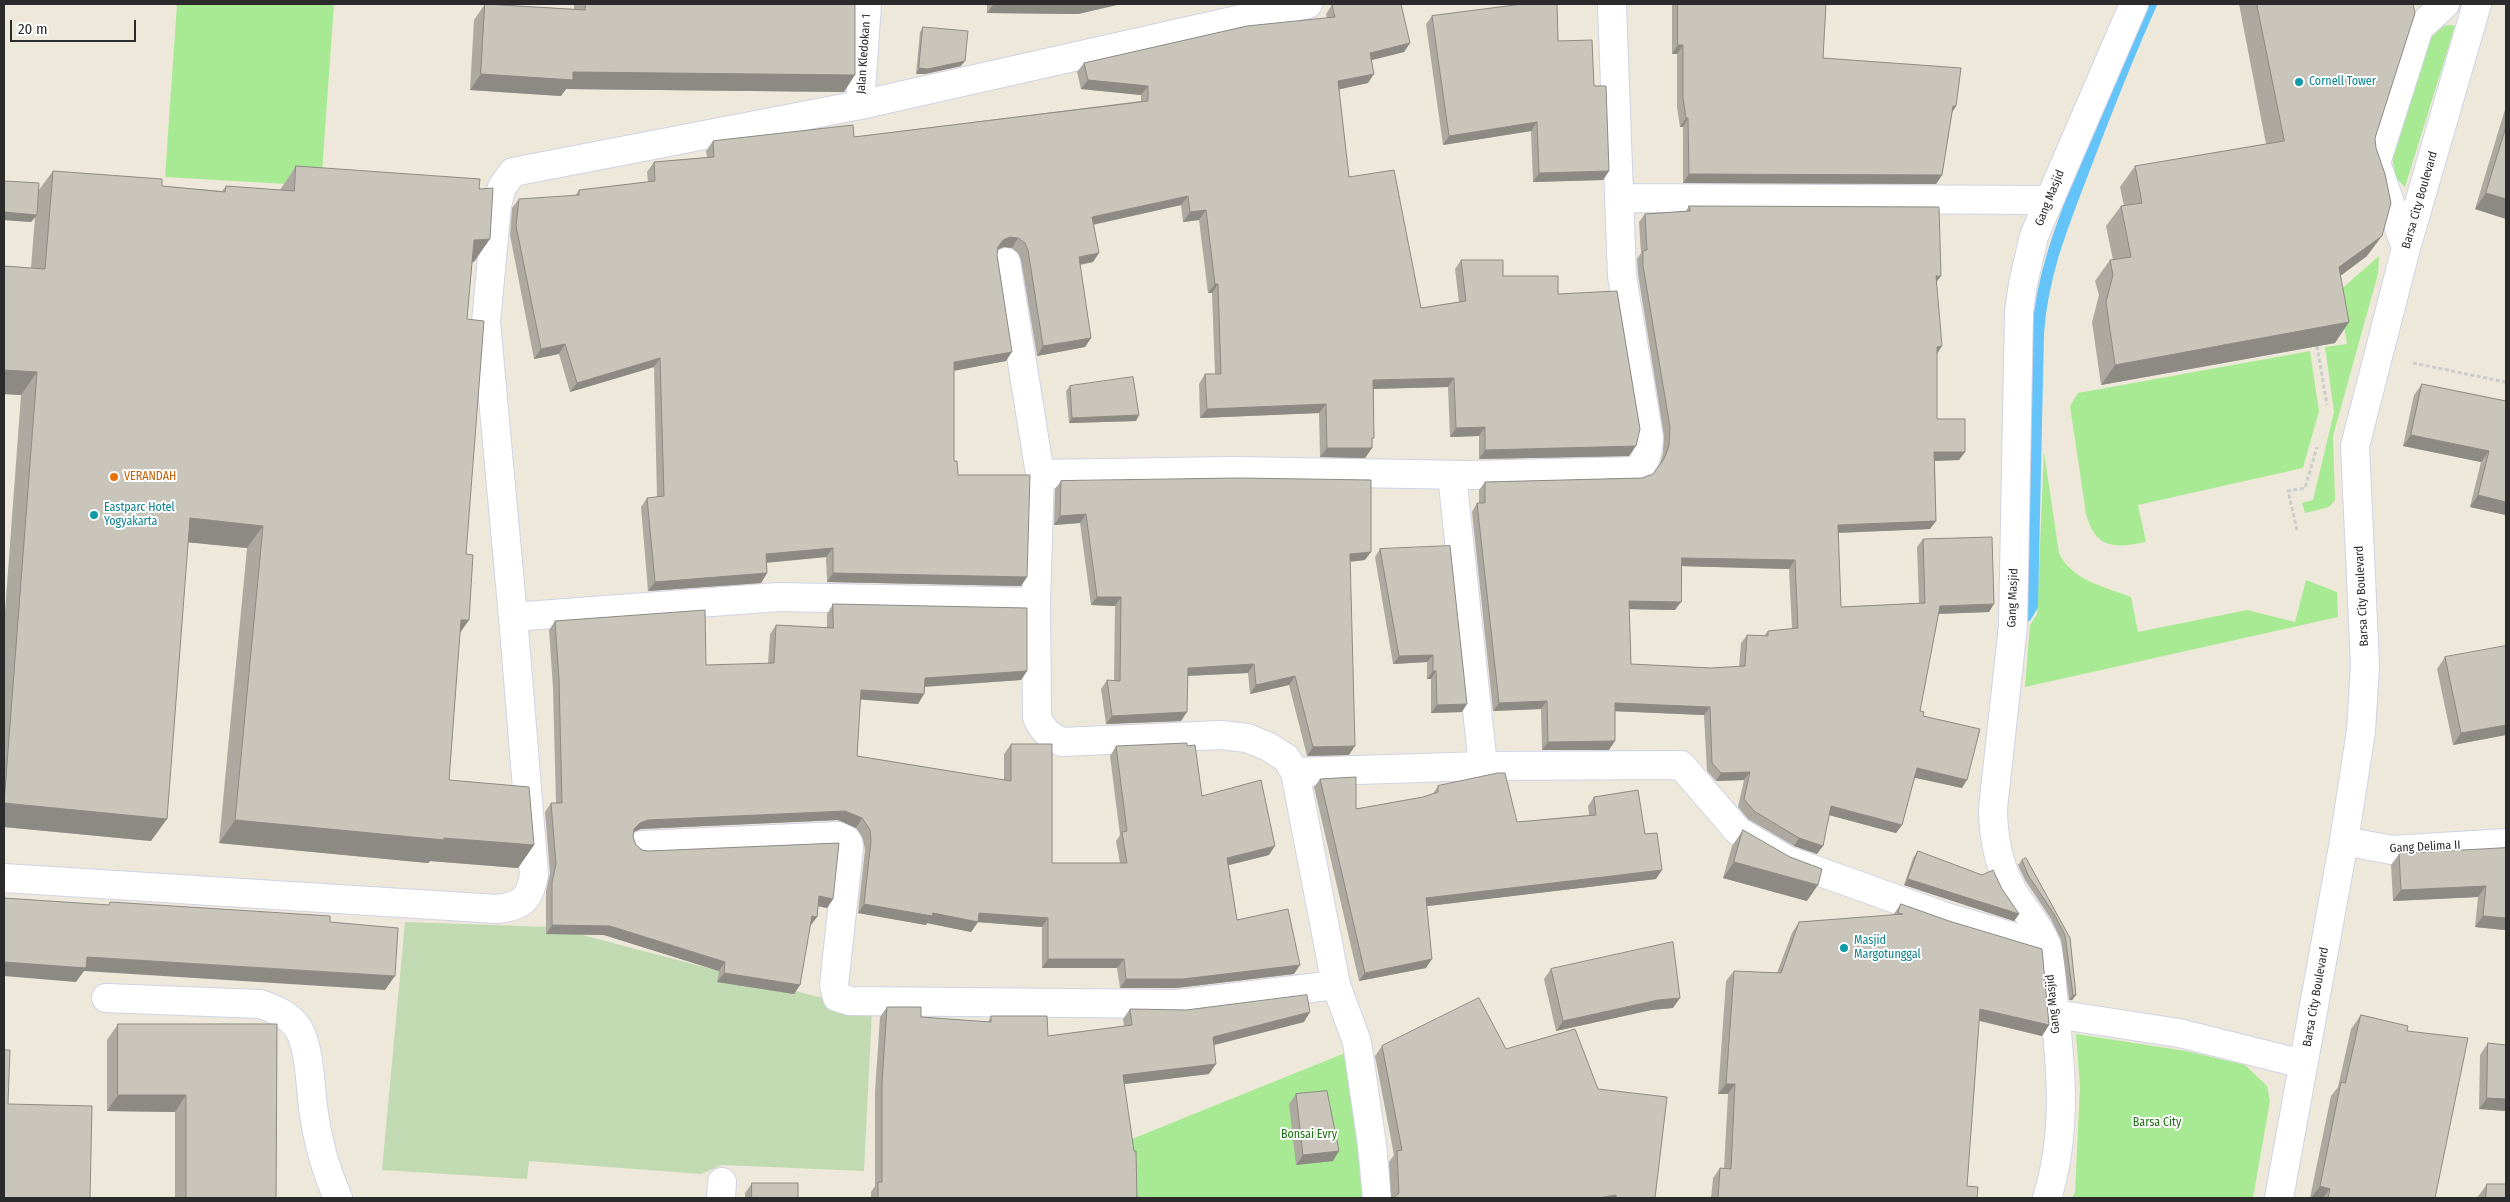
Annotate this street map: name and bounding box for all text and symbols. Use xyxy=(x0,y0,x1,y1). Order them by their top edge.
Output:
scale bar xyxy=(12,10,139,42)
street label: Jalan Kledokan 1 xyxy=(854,13,874,95)
text: 20 m xyxy=(18,20,48,38)
place label: Cornell Tower xyxy=(2309,75,2376,89)
marker: Cornell Tower xyxy=(2293,76,2305,88)
street label: Barsa City Boulevard xyxy=(2399,150,2441,250)
street label: Gang Masjid xyxy=(2032,168,2068,228)
place label: VERANDAH xyxy=(124,470,176,484)
marker: VERANDAH xyxy=(108,471,120,483)
place label: Eastparc Hotel Yogyakarta xyxy=(104,501,175,529)
marker: Eastparc Hotel Yogyakarta xyxy=(88,509,100,521)
street label: Barsa City Boulevard xyxy=(2352,545,2372,647)
street label: Gang Masjid xyxy=(2005,568,2021,628)
street label: Gang Delima II xyxy=(2389,838,2461,856)
place label: Masjid Margotunggal xyxy=(1854,934,1921,962)
marker: Masjid Margotunggal xyxy=(1838,942,1850,954)
street label: Barsa City Boulevard xyxy=(2300,946,2332,1048)
street label: Gang Masjid xyxy=(2043,974,2063,1034)
park label: Barsa City xyxy=(2133,1116,2181,1130)
park label: Bonsai Evry xyxy=(1281,1128,1337,1142)

